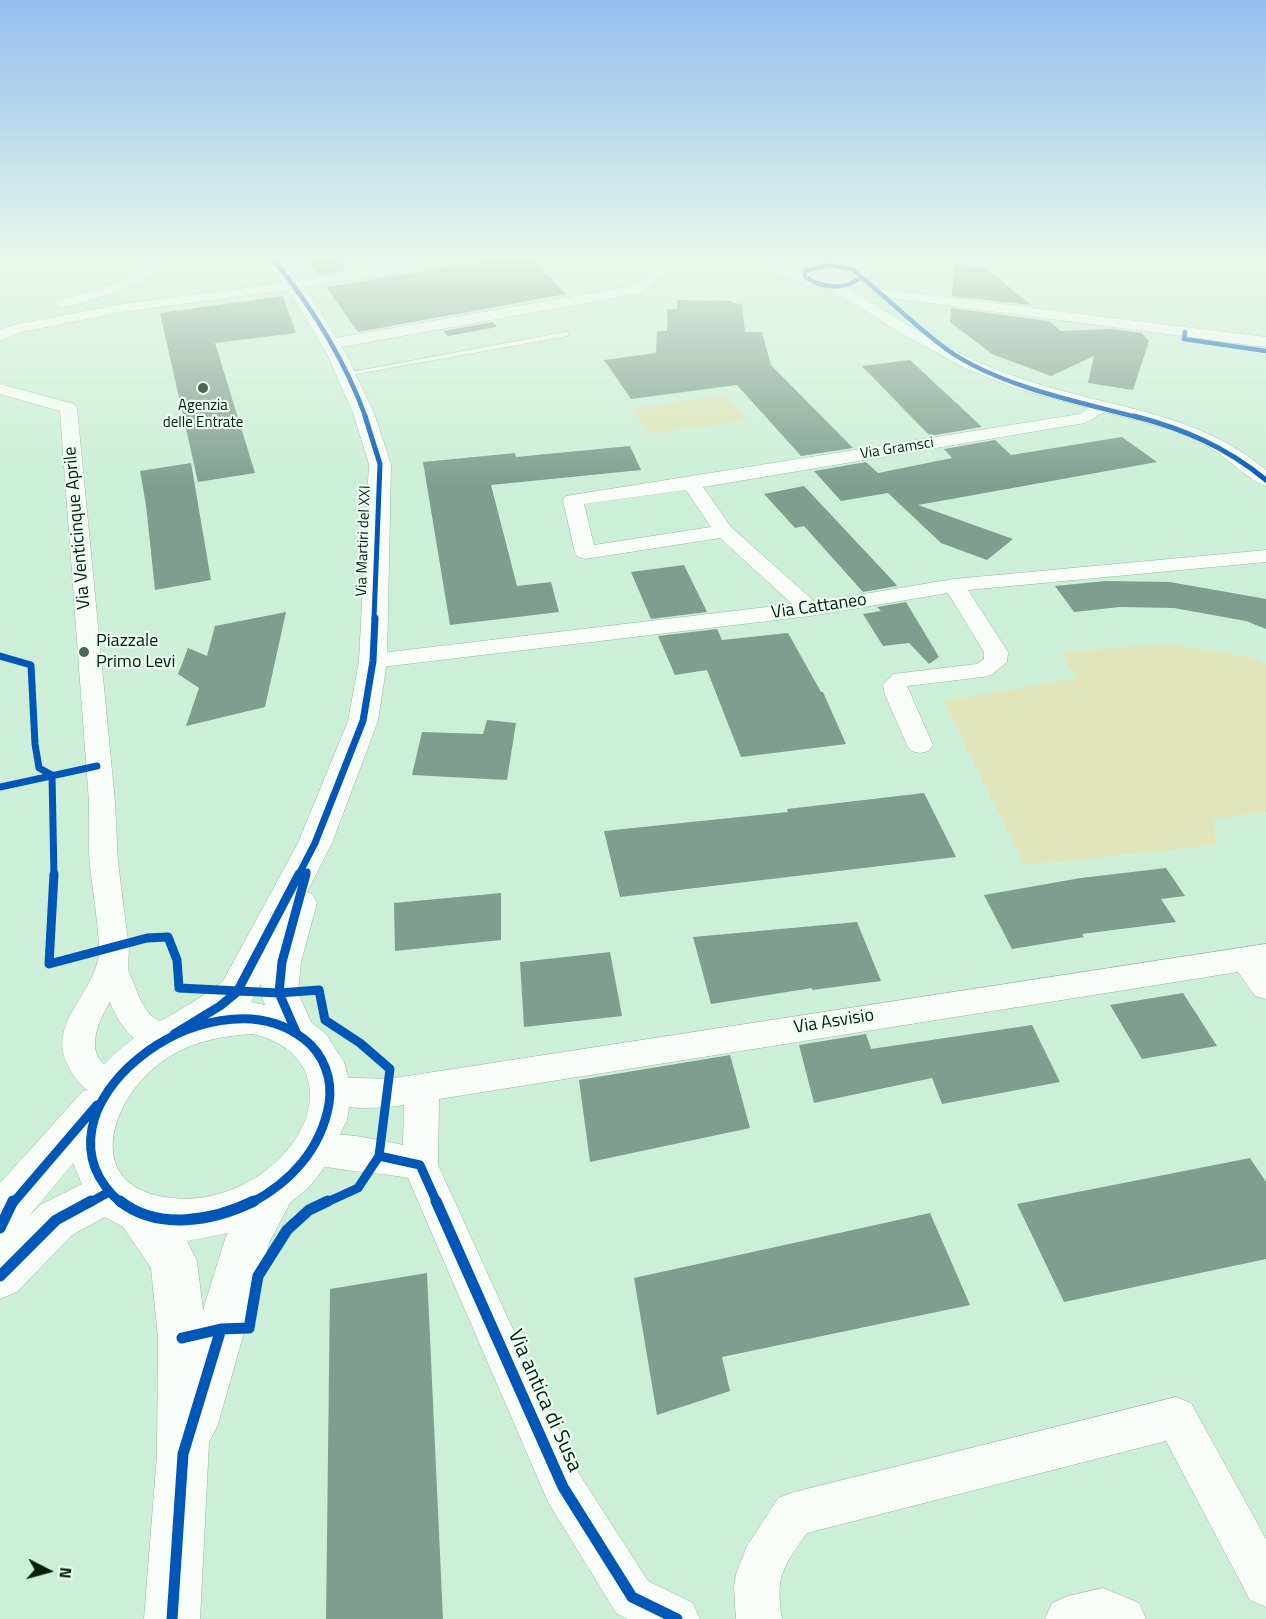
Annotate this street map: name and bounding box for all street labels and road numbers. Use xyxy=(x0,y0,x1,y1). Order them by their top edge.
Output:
street label: Via Gramsci xyxy=(859,434,935,464)
street label: Via Venticinque Aprile xyxy=(60,446,96,610)
street label: Via Martiri del XXI xyxy=(353,485,375,597)
street label: Via Cattaneo xyxy=(770,590,868,624)
street label: Via Asvisio xyxy=(792,1005,876,1039)
street label: Via antica di Susa xyxy=(501,1326,587,1476)

